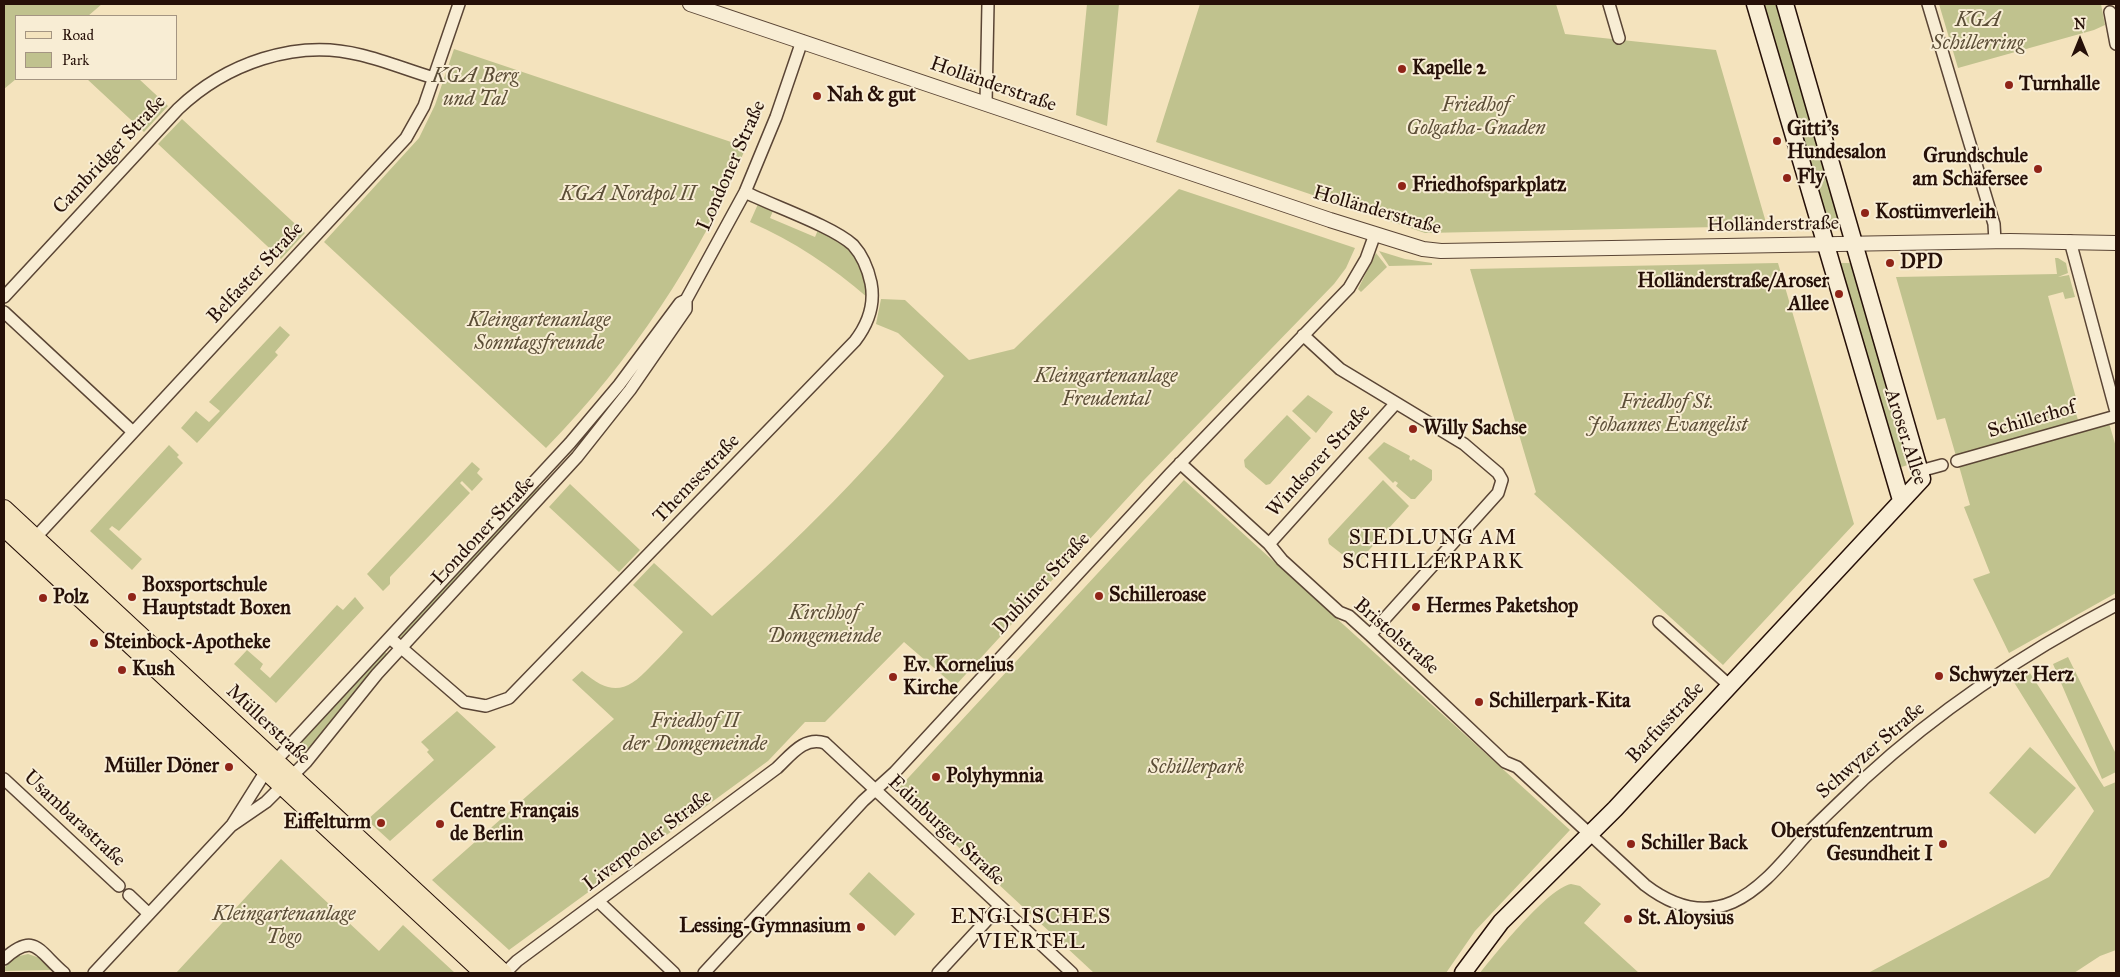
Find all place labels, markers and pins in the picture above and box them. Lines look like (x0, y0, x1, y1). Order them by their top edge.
place label: Kapelle 2 (1412, 57, 1486, 81)
marker: Kapelle 2 (1396, 63, 1408, 75)
place label: Turnhalle (2019, 73, 2100, 97)
marker: Turnhalle (2003, 79, 2015, 91)
place label: Nah & gut (827, 84, 916, 108)
marker: Nah & gut (811, 90, 823, 102)
place label: Gitti's Hundesalon (1787, 118, 1886, 165)
marker: Gitti's Hundesalon (1771, 135, 1783, 147)
place label: Grundschule am Schäfersee (1913, 145, 2028, 192)
marker: Grundschule am Schäfersee (2032, 163, 2044, 175)
place label: Fly (1797, 166, 1825, 190)
marker: Fly (1781, 172, 1793, 184)
place label: Friedhofsparkplatz (1412, 174, 1566, 198)
marker: Friedhofsparkplatz (1396, 180, 1408, 192)
place label: Kostümverleih (1875, 201, 1996, 225)
marker: Kostümverleih (1859, 207, 1871, 219)
place label: DPD (1900, 251, 1943, 275)
marker: DPD (1884, 257, 1896, 269)
place label: Holländerstraße/Aroser Allee (1637, 270, 1829, 317)
marker: Holländerstraße/Aroser Allee (1833, 288, 1845, 300)
place label: Willy Sachse (1423, 417, 1527, 441)
marker: Willy Sachse (1407, 423, 1419, 435)
place label: Boxsportschule Hauptstadt Boxen (142, 574, 291, 621)
place label: Schilleroase (1109, 584, 1206, 608)
place label: Polz (53, 586, 89, 610)
marker: Schilleroase (1093, 590, 1105, 602)
marker: Boxsportschule Hauptstadt Boxen (126, 591, 138, 603)
marker: Polz (37, 592, 49, 604)
place label: Hermes Paketshop (1426, 595, 1578, 619)
marker: Hermes Paketshop (1410, 601, 1422, 613)
place label: Steinbock-Apotheke (104, 631, 271, 655)
marker: Steinbock-Apotheke (88, 637, 100, 649)
place label: Ev. Kornelius Kirche (903, 654, 1014, 701)
place label: Kush (132, 658, 175, 682)
marker: Kush (116, 664, 128, 676)
place label: Schwyzer Herz (1949, 664, 2074, 688)
marker: Schwyzer Herz (1933, 670, 1945, 682)
marker: Ev. Kornelius Kirche (887, 671, 899, 683)
place label: Schillerpark-Kita (1489, 690, 1631, 714)
marker: Schillerpark-Kita (1473, 696, 1485, 708)
place label: Müller Döner (104, 755, 219, 779)
marker: Müller Döner (223, 761, 235, 773)
place label: Polyhymnia (946, 765, 1043, 789)
marker: Polyhymnia (930, 771, 942, 783)
place label: Centre Français de Berlin (450, 800, 579, 847)
place label: Eiffelturm (284, 811, 371, 835)
marker: Eiffelturm (375, 817, 387, 829)
marker: Centre Français de Berlin (434, 818, 446, 830)
place label: Oberstufenzentrum Gesundheit I (1771, 820, 1933, 867)
place label: Schiller Back (1641, 832, 1748, 856)
marker: Schiller Back (1625, 838, 1637, 850)
marker: Oberstufenzentrum Gesundheit I (1937, 838, 1949, 850)
place label: St. Aloysius (1638, 907, 1734, 931)
marker: St. Aloysius (1622, 913, 1634, 925)
place label: Lessing-Gymnasium (679, 915, 851, 939)
marker: Lessing-Gymnasium (855, 921, 867, 933)

